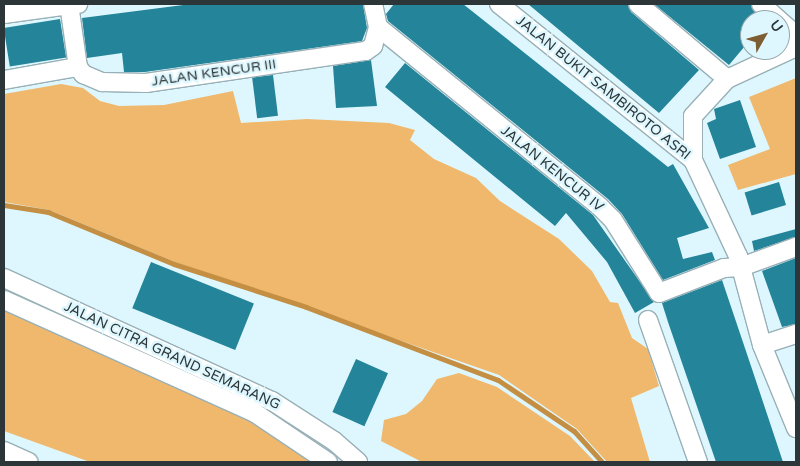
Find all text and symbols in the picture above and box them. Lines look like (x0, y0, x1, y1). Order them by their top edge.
north arrow (740, 10, 790, 60)
street label: JALAN BUKIT SAMBIROTO ASRI (512, 12, 694, 164)
text: U (766, 17, 786, 35)
street label: JALAN KENCUR III (151, 56, 277, 90)
street label: JALAN KENCUR IV (497, 122, 607, 216)
street label: JALAN CITRA GRAND SEMARANG (61, 298, 283, 414)

